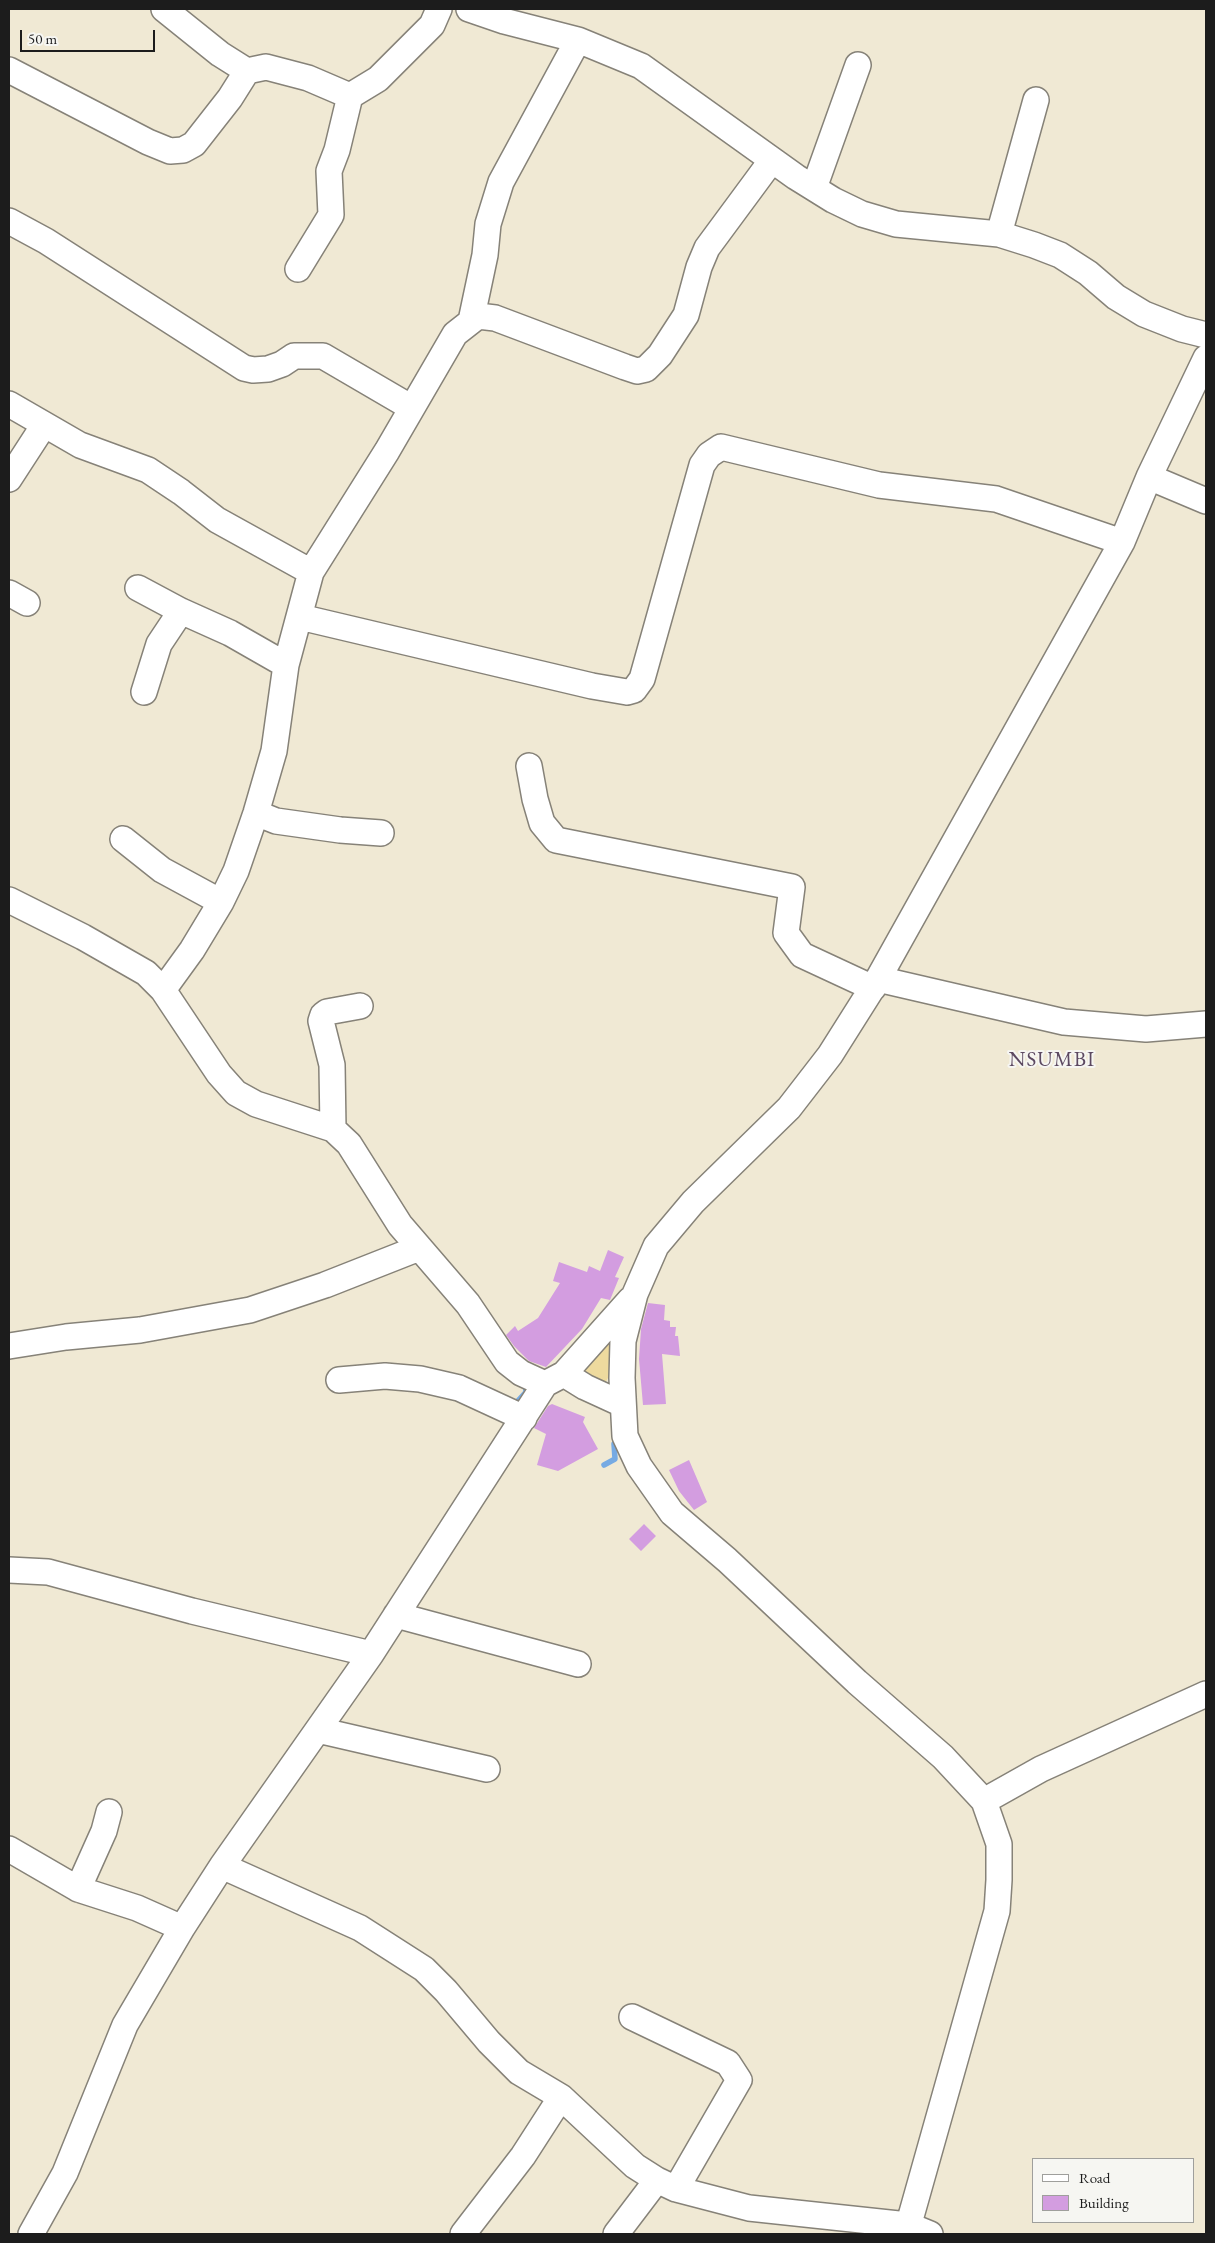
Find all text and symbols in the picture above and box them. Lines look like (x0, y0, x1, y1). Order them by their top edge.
scale bar (22, 20, 158, 52)
text: 50 m (28, 29, 57, 48)
district label: NSUMBI (1008, 1047, 1096, 1073)
legend (1032, 2158, 1195, 2223)
text: Road (1079, 2168, 1110, 2187)
text: Building (1079, 2193, 1129, 2212)

